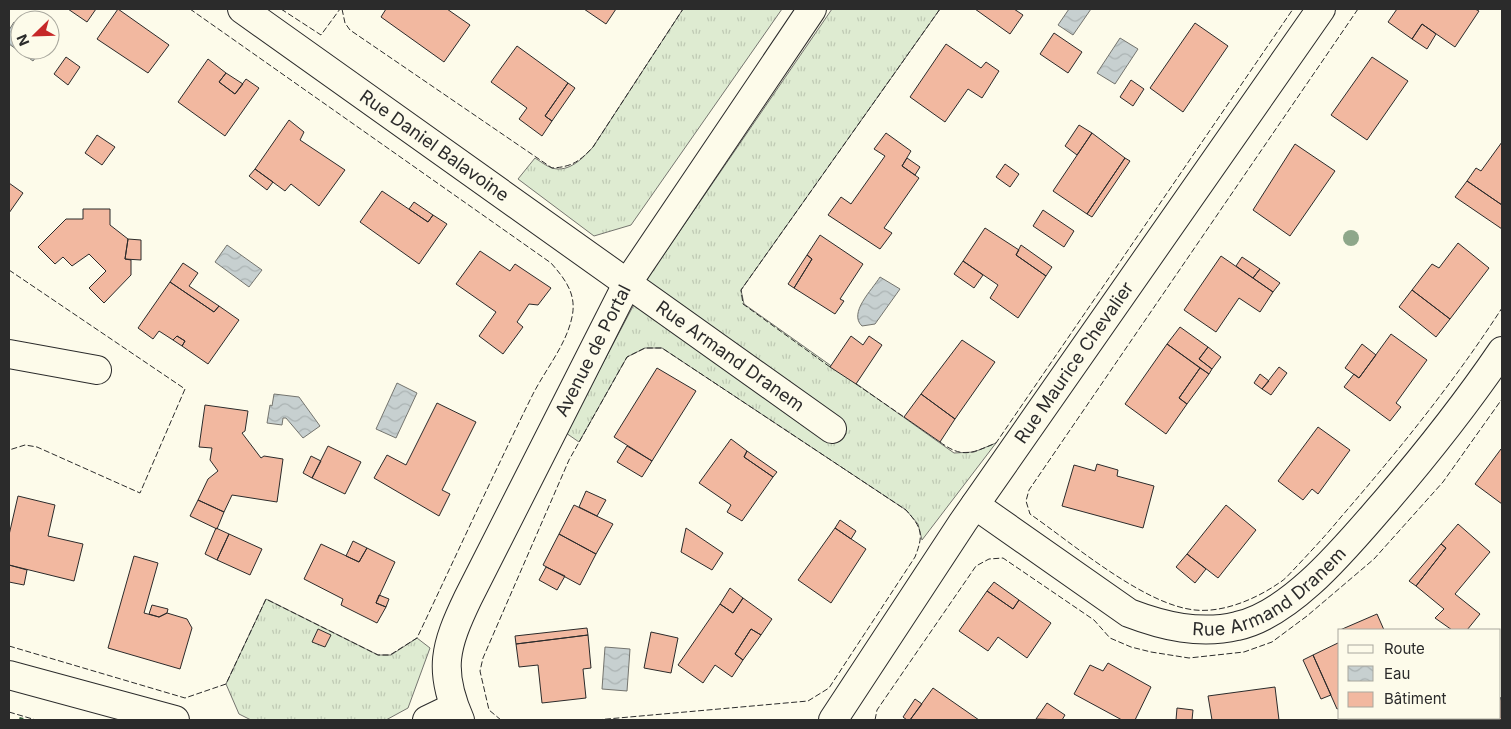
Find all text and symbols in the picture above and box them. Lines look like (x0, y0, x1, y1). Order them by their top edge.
north arrow (10, 10, 60, 60)
text: N (13, 32, 32, 49)
street label: Rue Daniel Balavoine (356, 85, 513, 206)
street label: Rue Maurice Chevalier (1010, 278, 1137, 447)
street label: Avenue de Portal (551, 281, 635, 420)
street label: Rue Armand Dranem (652, 296, 808, 416)
street label: Rue Armand Dranem (1192, 543, 1350, 640)
legend (1338, 629, 1501, 719)
text: Route (1384, 639, 1425, 658)
text: Eau (1384, 664, 1410, 683)
text: Bâtiment (1384, 689, 1447, 708)

